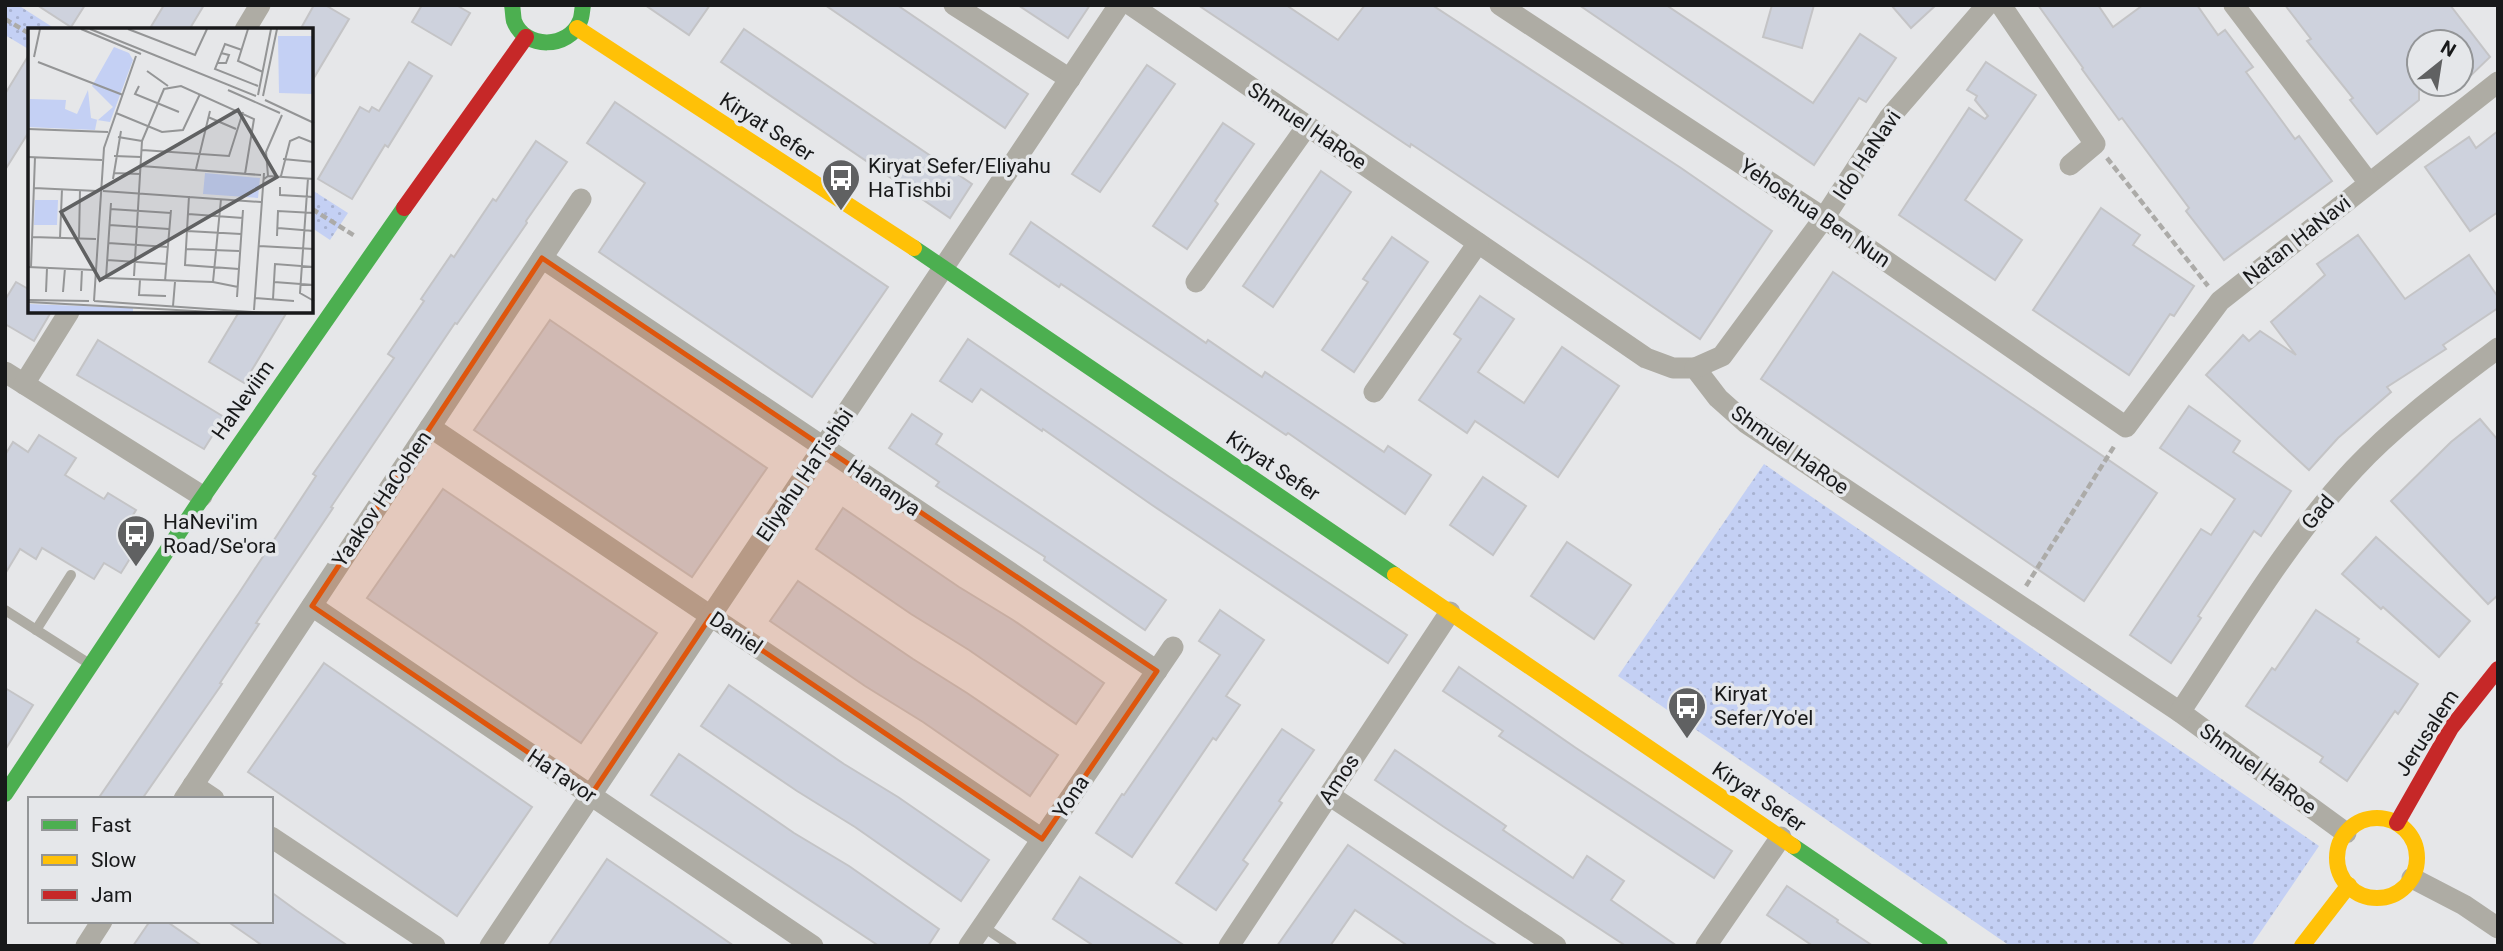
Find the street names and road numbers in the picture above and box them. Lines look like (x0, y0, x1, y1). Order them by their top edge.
street label: Shmuel HaRoe (1243, 77, 1371, 175)
street label: Kiryat Sefer (715, 88, 819, 166)
street label: Ido HaNavi (1828, 106, 1906, 204)
street label: Yehoshua Ben Nun (1735, 154, 1895, 272)
street label: Natan HaNavi (2239, 191, 2355, 289)
street label: HaNeviim (207, 356, 279, 444)
street label: Shmuel HaRoe (1727, 401, 1853, 499)
street label: Eliyahu HaTishbi (752, 404, 858, 546)
street label: Yaakov HaCohen (328, 426, 436, 572)
street label: Kiryat Sefer (1222, 426, 1324, 506)
street label: Hananya (843, 455, 925, 521)
street label: Gad (2297, 490, 2339, 534)
street label: Daniel (705, 607, 767, 659)
street label: Jerusalem (2390, 685, 2464, 781)
street label: Shmuel HaRoe (2195, 719, 2321, 819)
street label: HaTavor (523, 744, 601, 808)
street label: Amos (1314, 750, 1364, 808)
street label: Kiryat Sefer (1708, 757, 1810, 837)
street label: Yona (1048, 771, 1094, 823)

